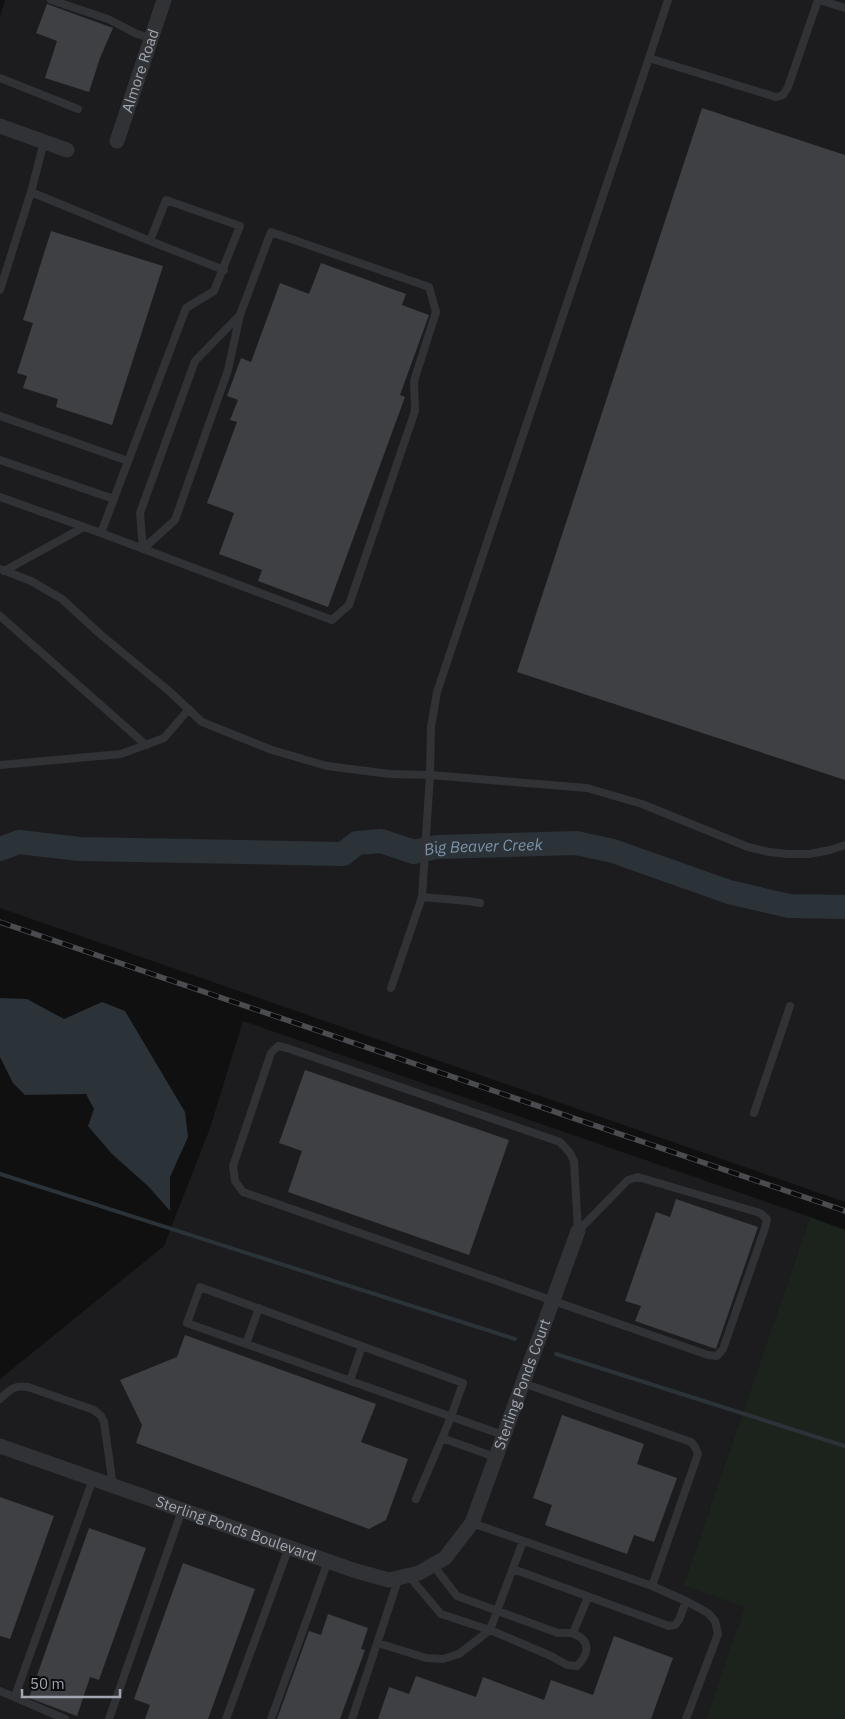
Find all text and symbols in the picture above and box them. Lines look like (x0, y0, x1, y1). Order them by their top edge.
street label: Almore Road (117, 26, 163, 115)
water label: Big Beaver Creek (422, 834, 544, 860)
street label: Sterling Ponds Court (489, 1316, 554, 1452)
street label: Sterling Ponds Boulevard (153, 1491, 319, 1565)
scale bar (22, 1666, 120, 1698)
text: 50 m (30, 1674, 65, 1693)

